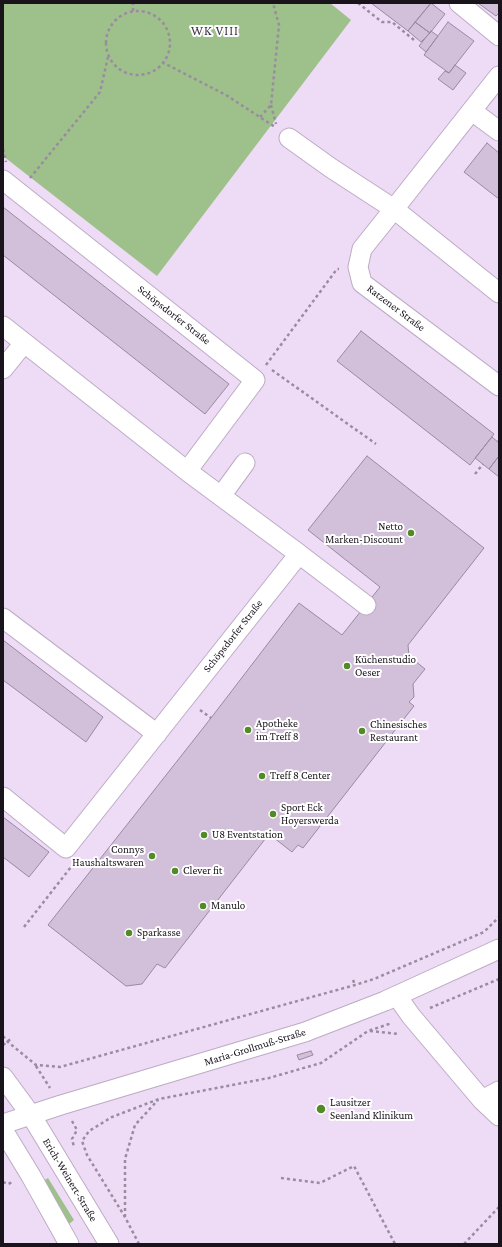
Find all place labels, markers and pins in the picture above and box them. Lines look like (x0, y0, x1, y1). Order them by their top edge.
place label: Netto Marken-Discount (325, 520, 403, 546)
marker: Netto Marken-Discount (406, 528, 416, 538)
place label: Küchenstudio Oeser (355, 653, 416, 679)
marker: Küchenstudio Oeser (342, 661, 352, 671)
place label: Apotheke im Treff 8 (256, 717, 299, 743)
place label: Chinesisches Restaurant (370, 718, 427, 744)
marker: Apotheke im Treff 8 (243, 725, 253, 735)
marker: Chinesisches Restaurant (357, 726, 367, 736)
place label: Treff 8 Center (270, 769, 331, 783)
marker: Treff 8 Center (257, 771, 267, 781)
place label: Sport Eck Hoyerswerda (281, 801, 339, 827)
marker: Sport Eck Hoyerswerda (268, 809, 278, 819)
place label: U8 Eventstation (212, 828, 283, 842)
marker: U8 Eventstation (199, 830, 209, 840)
place label: Connys Haushaltswaren (72, 843, 144, 869)
marker: Connys Haushaltswaren (147, 851, 157, 861)
place label: Clever fit (183, 864, 222, 878)
marker: Clever fit (170, 866, 180, 876)
place label: Manulo (211, 899, 245, 913)
marker: Manulo (198, 901, 208, 911)
place label: Sparkasse (137, 926, 181, 940)
marker: Sparkasse (124, 928, 134, 938)
place label: Lausitzer Seenland Klinikum (330, 1096, 413, 1122)
marker: Lausitzer Seenland Klinikum (315, 1103, 327, 1115)

